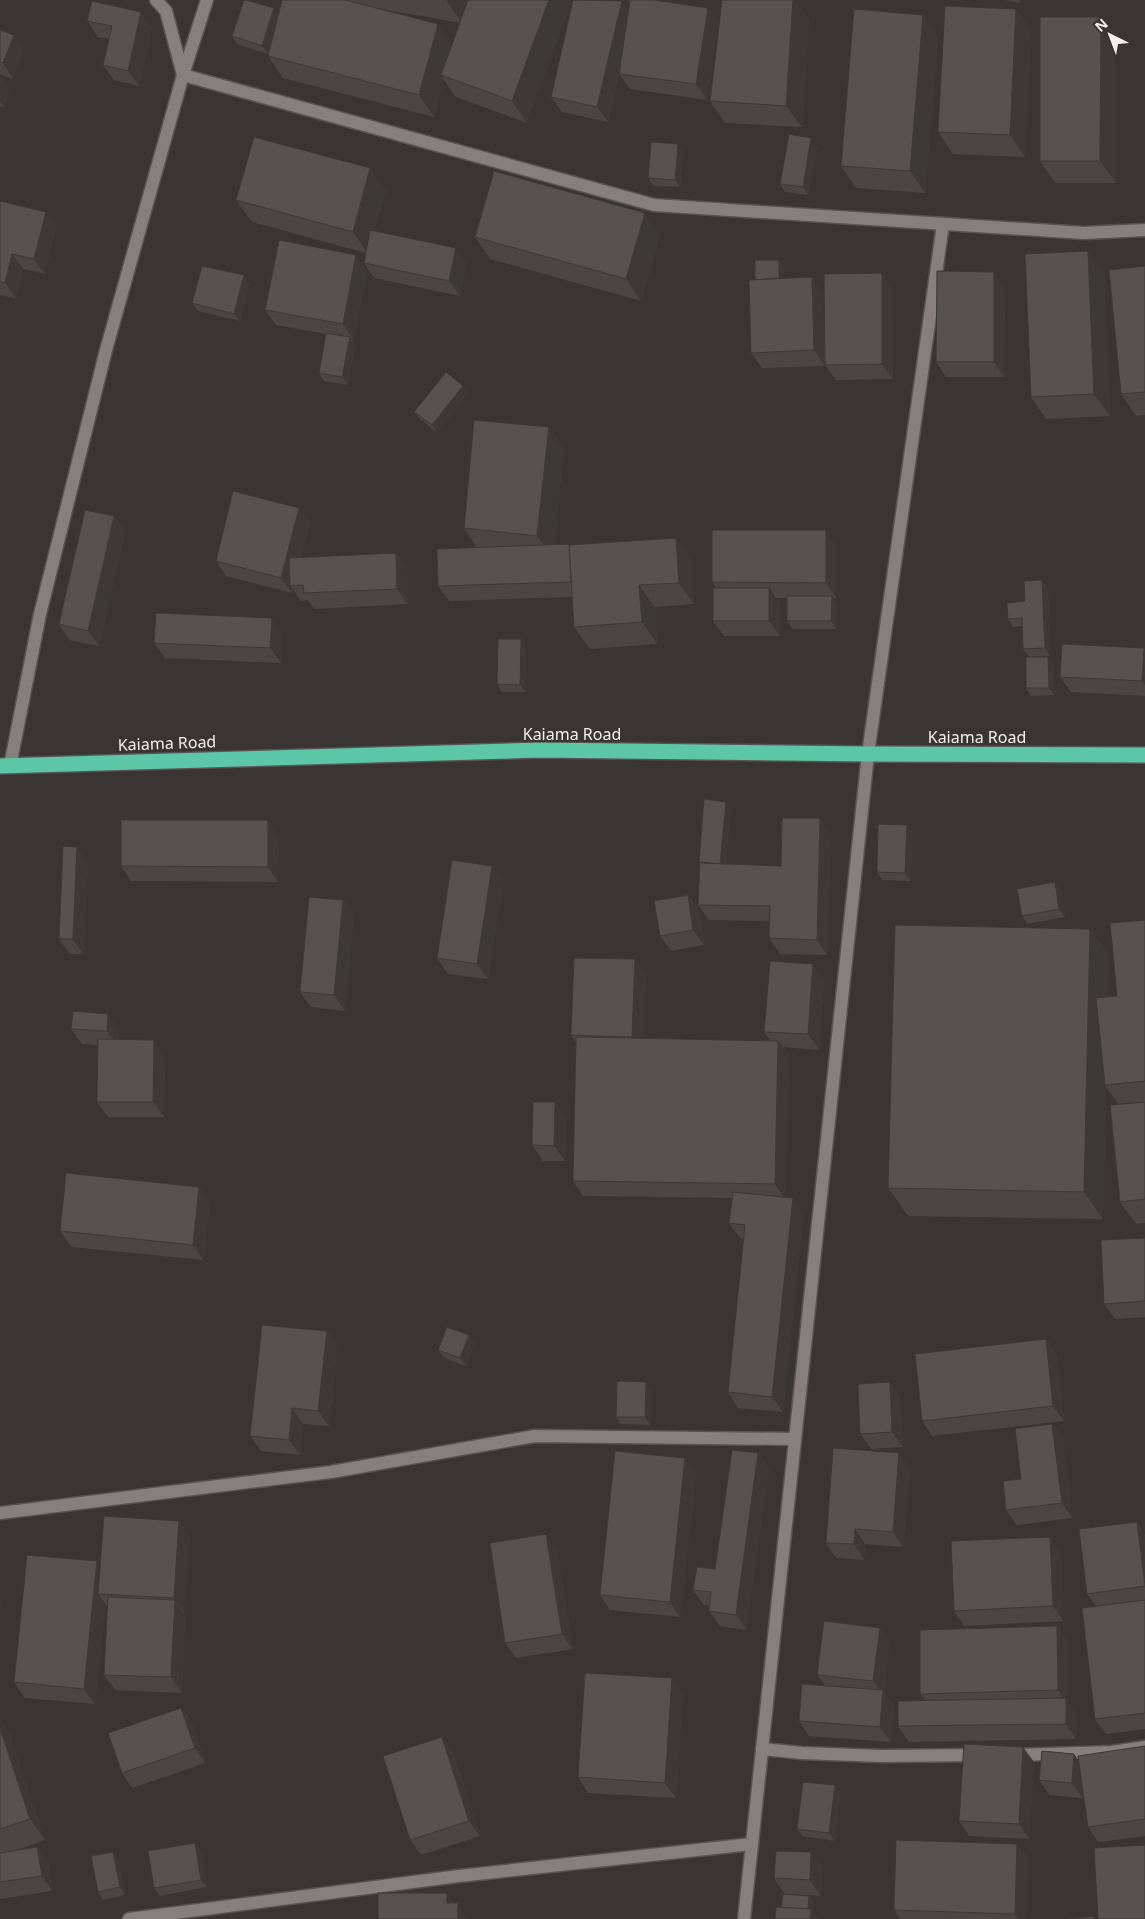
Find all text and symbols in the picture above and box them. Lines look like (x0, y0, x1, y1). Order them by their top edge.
north arrow (1085, 10, 1135, 60)
text: N (1090, 14, 1112, 36)
street label: Kaiama Road (523, 723, 621, 745)
street label: Kaiama Road (928, 726, 1026, 748)
street label: Kaiama Road (117, 730, 217, 756)

